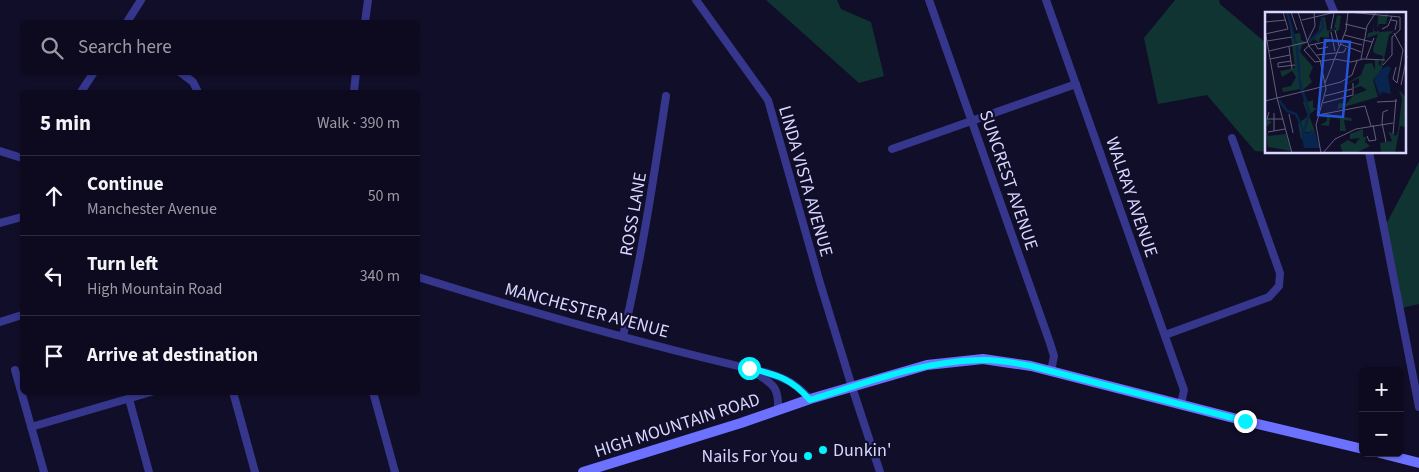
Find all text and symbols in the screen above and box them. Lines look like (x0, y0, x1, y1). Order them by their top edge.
inset map (1265, 12, 1406, 154)
search box (20, 20, 420, 75)
icon: search (38, 34, 66, 62)
text: Search here (78, 34, 172, 61)
street label: LINDA VISTA AVENUE (772, 103, 839, 260)
street label: SUNCREST AVENUE (973, 107, 1044, 253)
text: 5 min (40, 108, 91, 138)
text: Walk · 390 m (317, 112, 400, 134)
street label: WALRAY AVENUE (1099, 134, 1164, 261)
street label: ROSS LANE (614, 170, 653, 258)
text: Continue (87, 171, 164, 198)
icon: ahead (40, 182, 68, 210)
text: 50 m (368, 185, 400, 207)
text: Manchester Avenue (87, 198, 217, 220)
text: Turn left (87, 251, 158, 278)
icon: left (40, 262, 68, 290)
text: 340 m (360, 265, 400, 287)
street label: MANCHESTER AVENUE (502, 277, 672, 344)
text: High Mountain Road (87, 278, 222, 300)
icon: arrive (40, 342, 68, 370)
text: Arrive at destination (87, 342, 258, 369)
route start (738, 357, 761, 380)
map controls (1359, 367, 1404, 457)
button: + (1359, 367, 1404, 412)
street label: HIGH MOUNTAIN ROAD (591, 387, 763, 464)
route end (1234, 410, 1257, 433)
button: − (1359, 412, 1404, 457)
place label: Dunkin' (833, 438, 891, 463)
place label: Nails For You (701, 444, 798, 469)
marker: Dunkin' (817, 444, 829, 456)
marker: Nails For You (802, 450, 814, 462)

